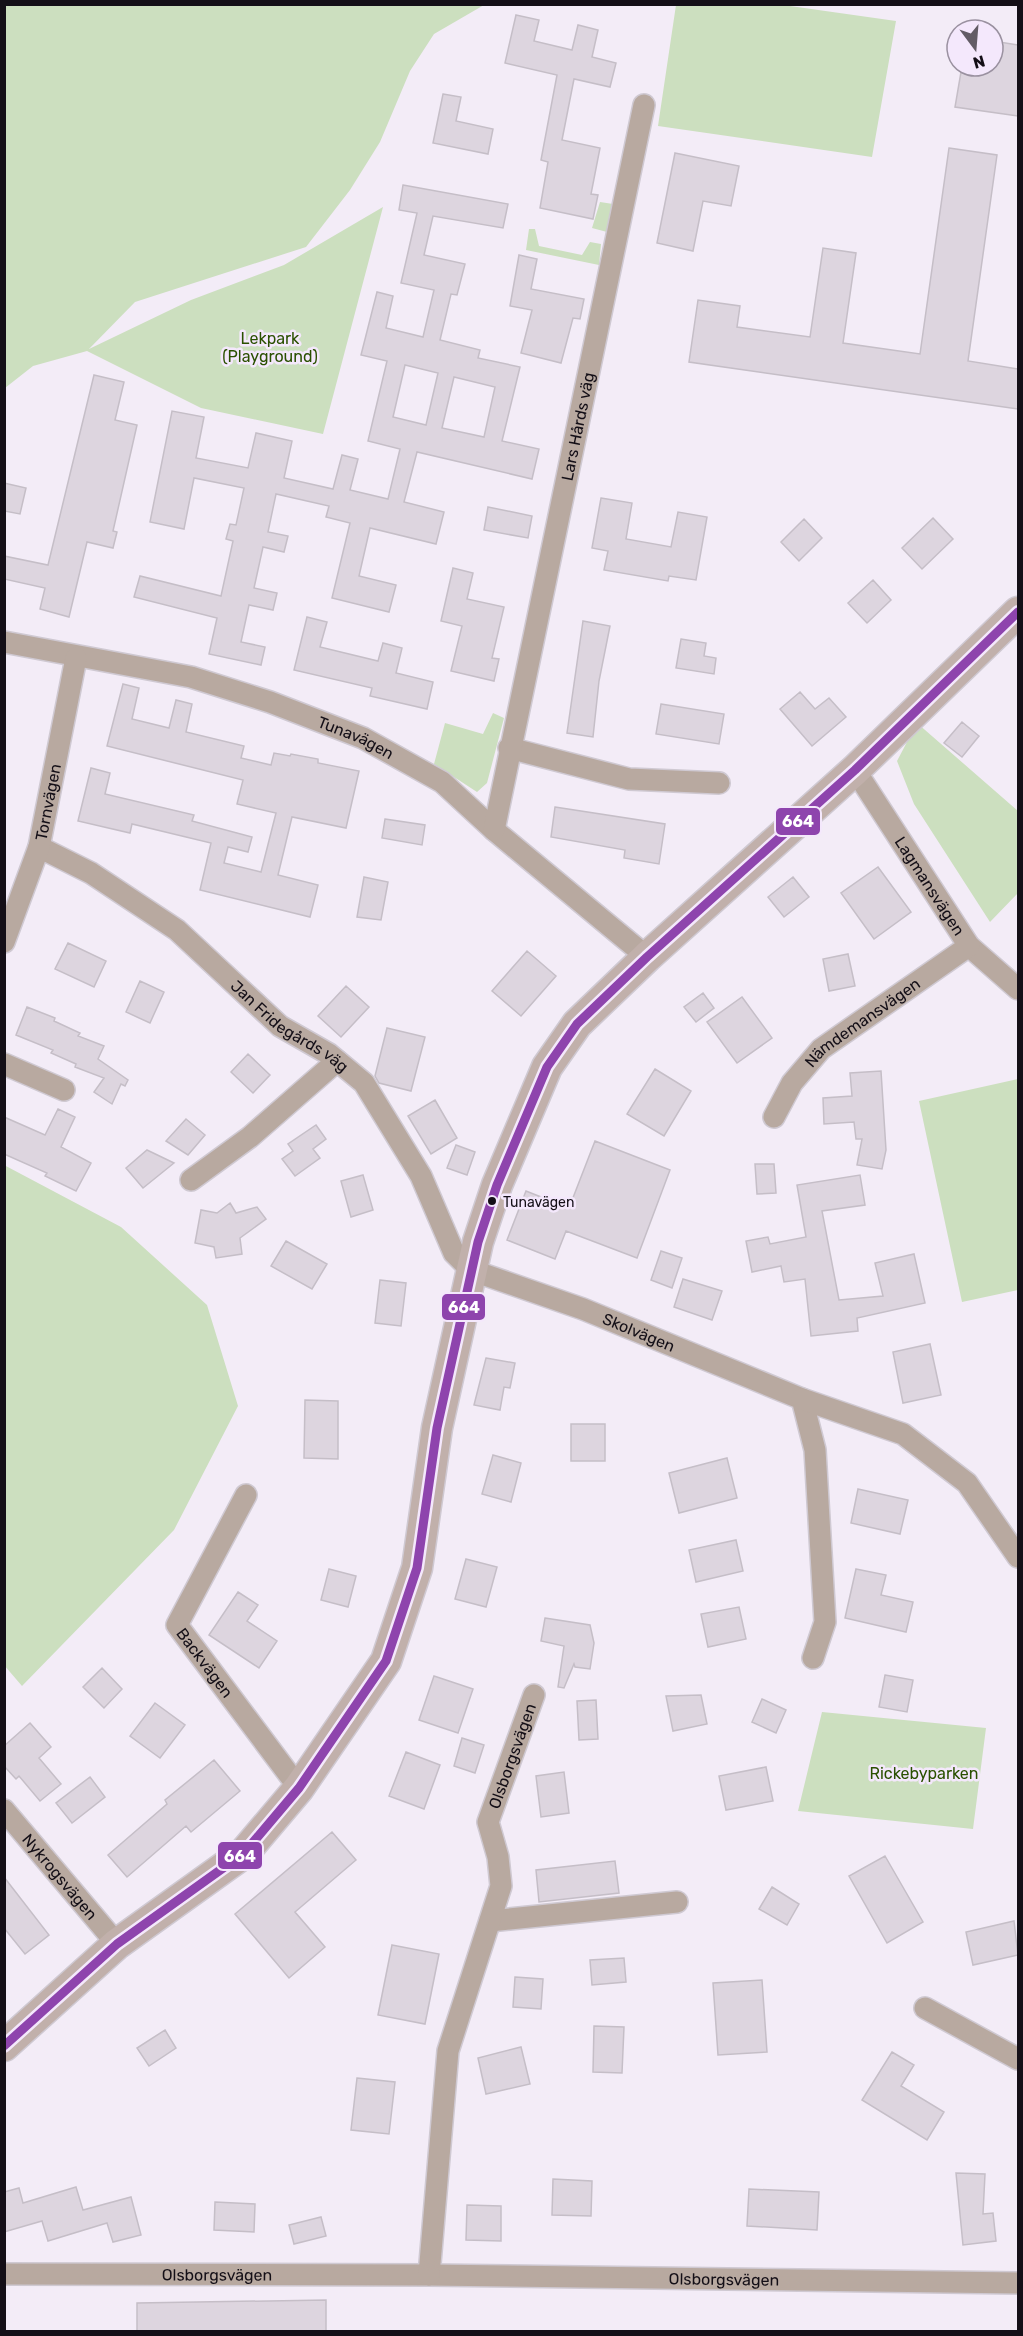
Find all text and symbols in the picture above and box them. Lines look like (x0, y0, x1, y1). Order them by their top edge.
north arrow (945, 18, 1005, 78)
text: N (971, 51, 987, 73)
park label: Lekpark (Playground) (222, 329, 318, 366)
street label: Lars Hårds väg (557, 371, 598, 483)
street label: Tunavägen (315, 712, 397, 763)
street label: Tornvägen (31, 762, 65, 842)
line badge: 664 (775, 807, 821, 836)
text: 664 (782, 812, 814, 831)
street label: Lagmansvägen (891, 833, 968, 939)
street label: Nämdemansvägen (801, 974, 924, 1071)
street label: Jan Fridegårds väg (227, 976, 352, 1076)
place label: Tunavägen (503, 1194, 574, 1211)
marker: Tunavägen (486, 1195, 498, 1207)
line badge: 664 (441, 1293, 486, 1321)
text: 664 (448, 1298, 480, 1317)
street label: Skolvägen (600, 1309, 678, 1356)
street label: Backvägen (172, 1624, 237, 1701)
street label: Olsborgsvägen (485, 1701, 540, 1811)
park label: Rickebyparken (869, 1764, 979, 1783)
street label: Nykrogsvägen (18, 1830, 101, 1924)
line badge: 664 (217, 1841, 263, 1870)
text: 664 (224, 1847, 256, 1866)
street label: Olsborgsvägen (162, 2265, 272, 2285)
street label: Olsborgsvägen (669, 2269, 779, 2290)

